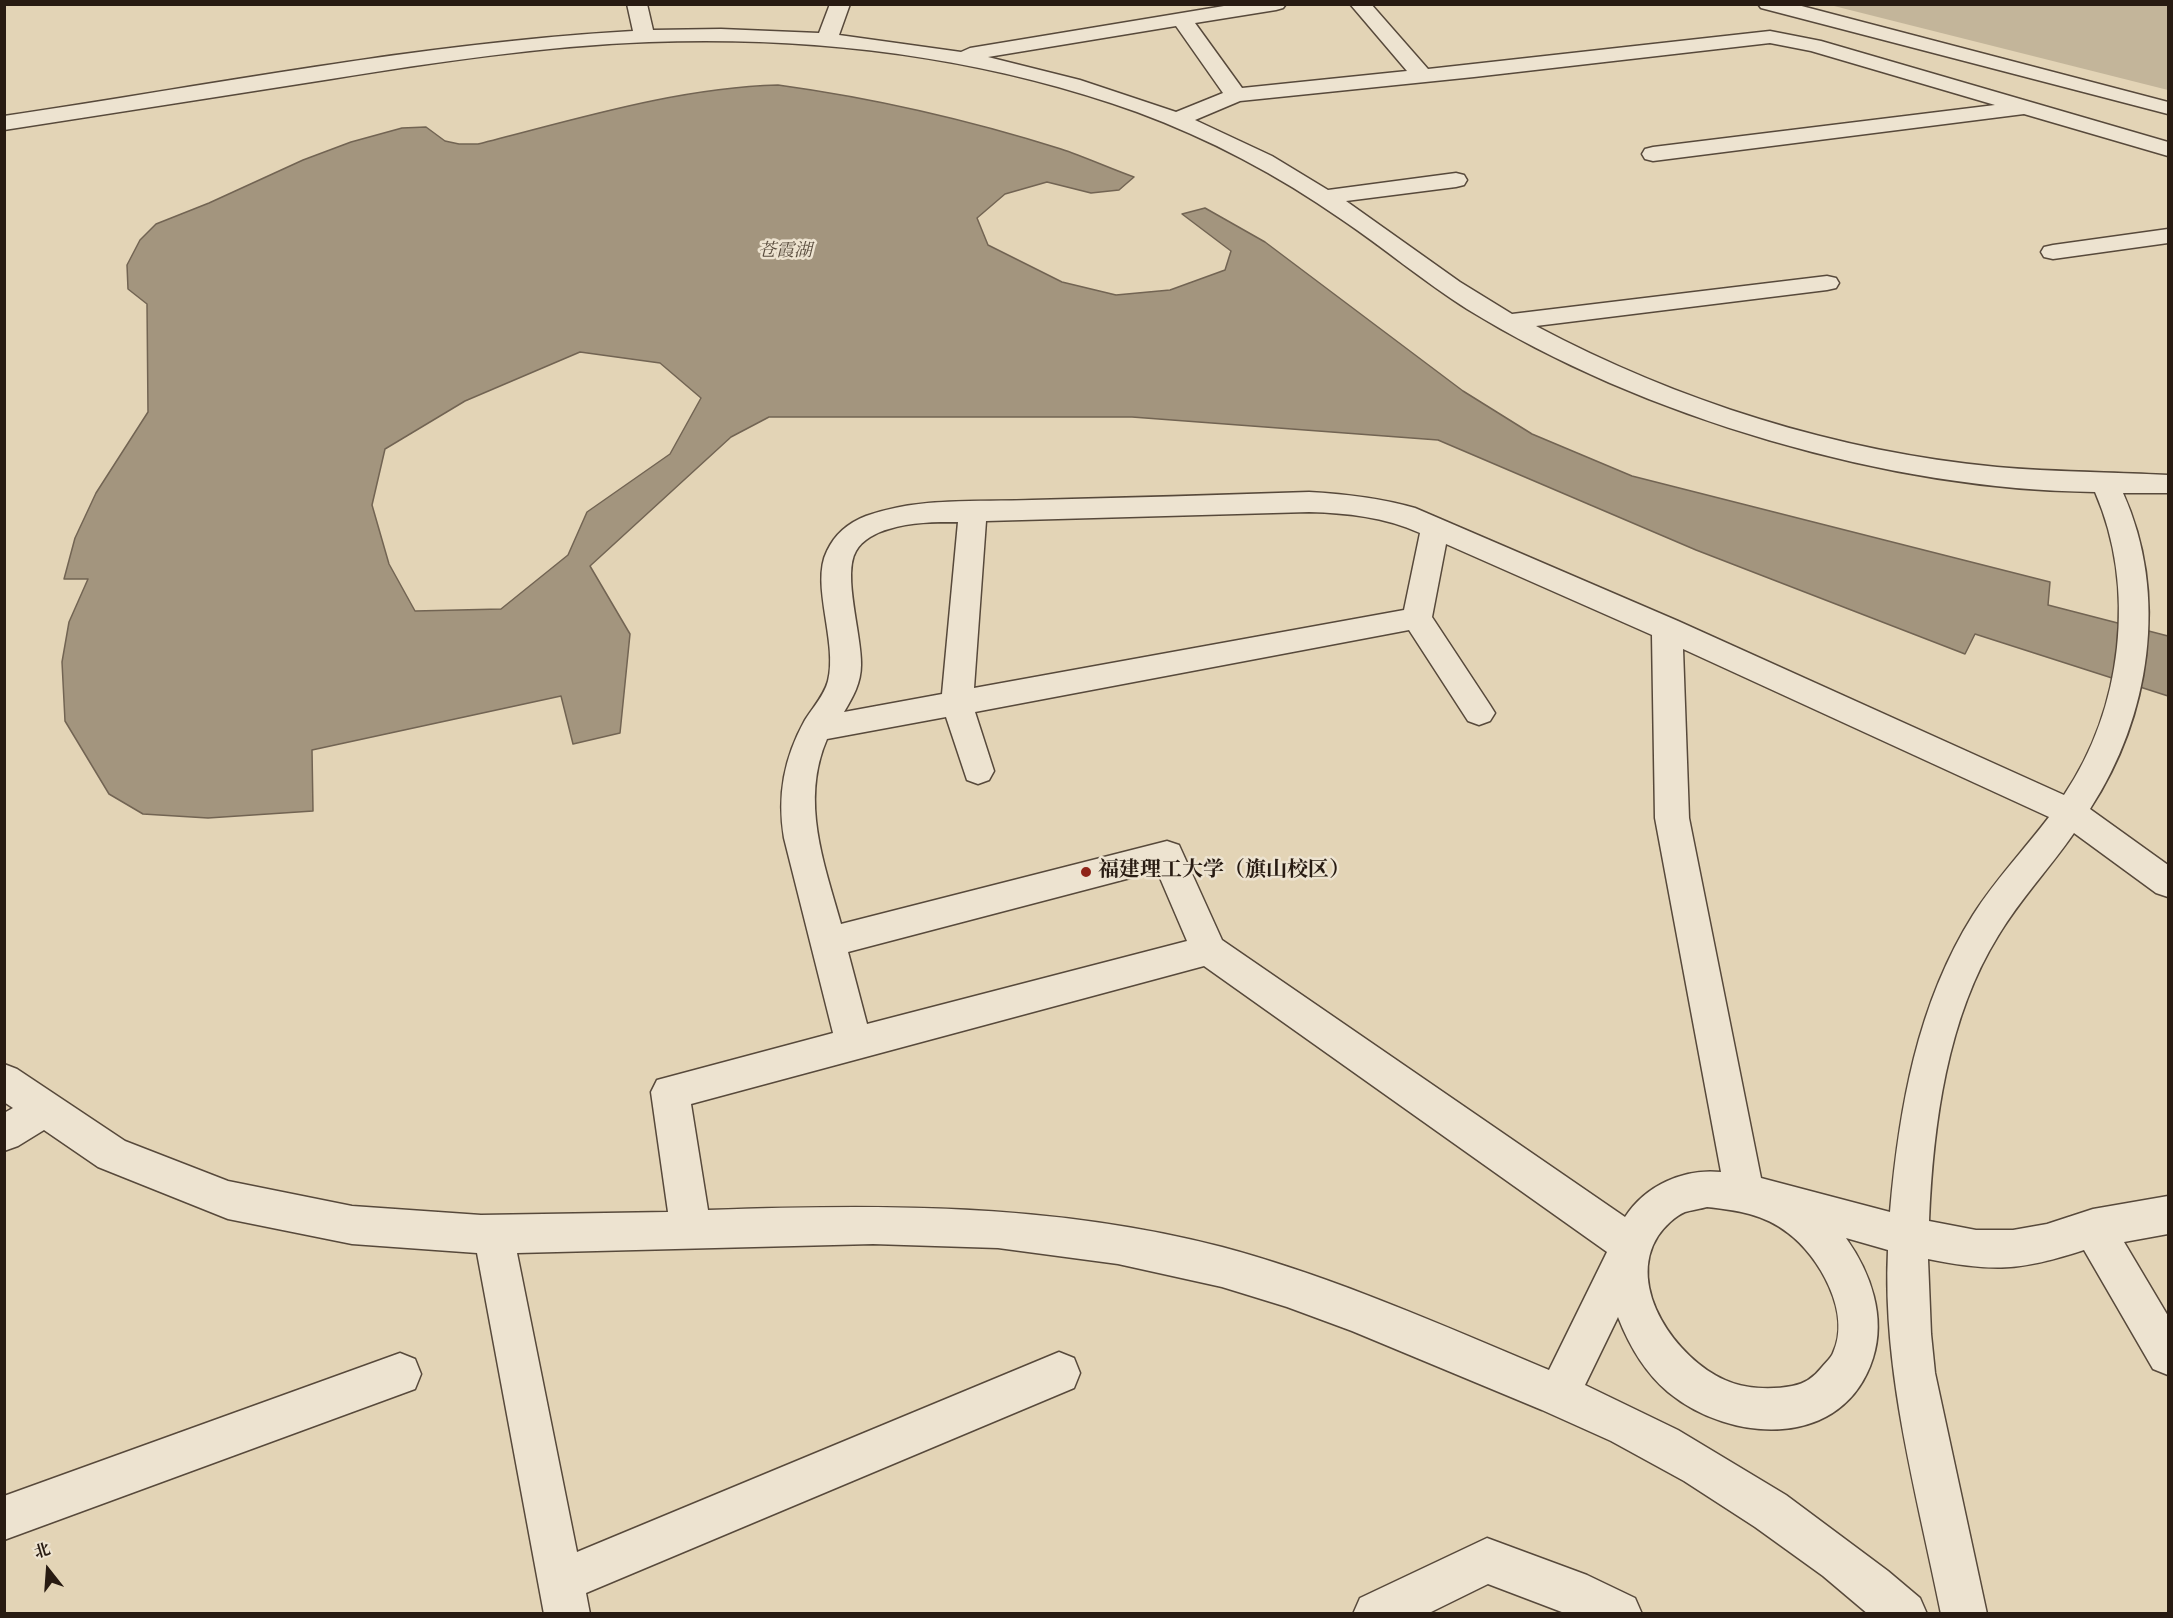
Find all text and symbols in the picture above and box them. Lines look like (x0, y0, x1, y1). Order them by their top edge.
water label: 苍霞湖 (758, 242, 812, 264)
place label: 福建理工大学（旗山校区） (1098, 859, 1350, 885)
marker: 福建理工大学（旗山校区） (1079, 865, 1093, 879)
text: 北 (32, 1539, 54, 1566)
north arrow (18, 1540, 78, 1600)

